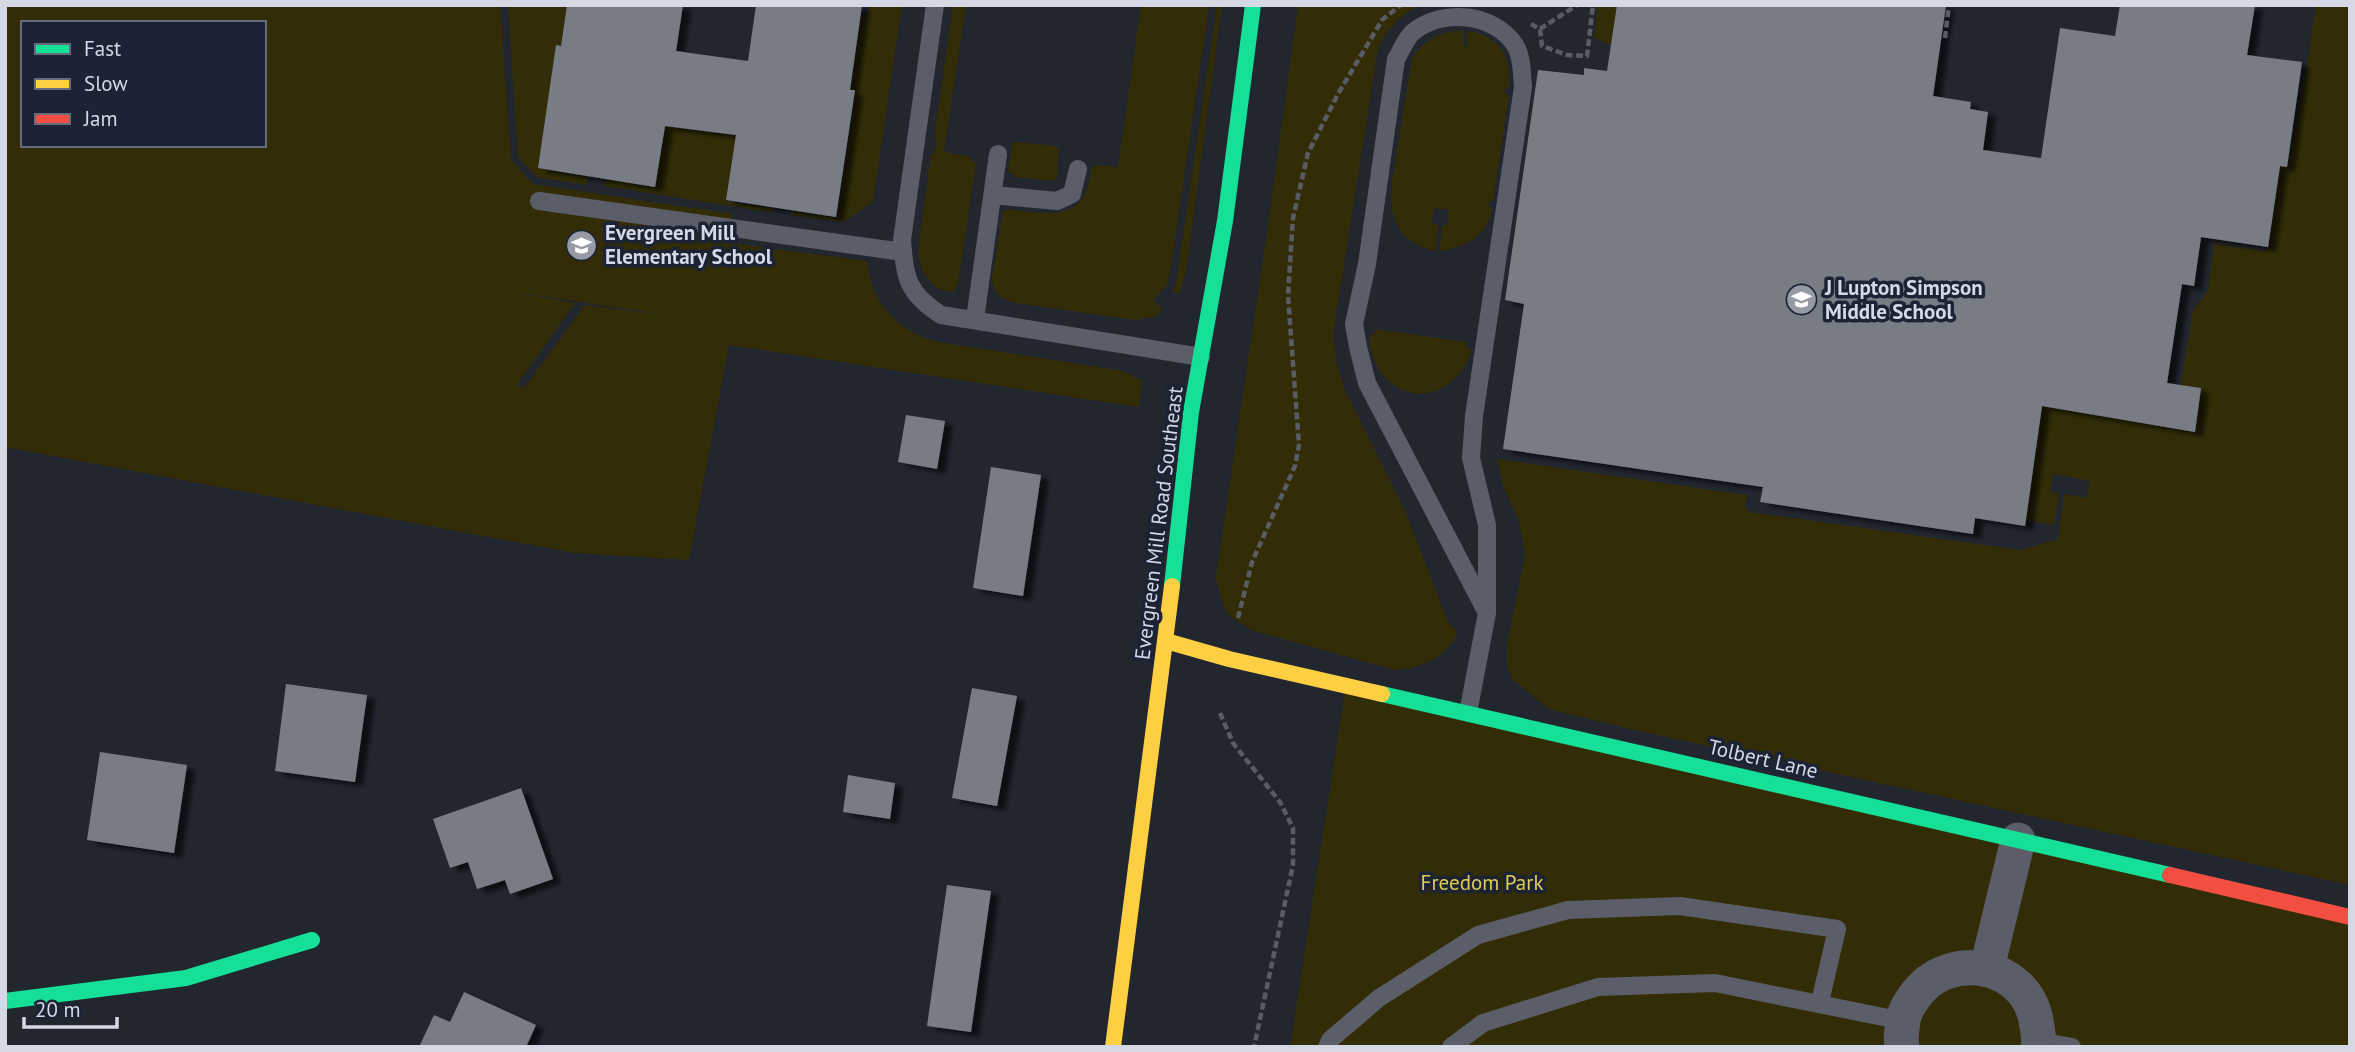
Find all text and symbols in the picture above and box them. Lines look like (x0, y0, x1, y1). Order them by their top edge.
legend (21, 21, 266, 147)
text: Fast (84, 35, 121, 62)
text: Slow (84, 70, 128, 97)
text: Jam (83, 105, 118, 132)
place label: Evergreen Mill Elementary School (605, 219, 773, 270)
school or university icon: Evergreen Mill Elementary School (565, 228, 599, 262)
place label: J Lupton Simpson Middle School (1824, 274, 1983, 325)
school or university icon: J Lupton Simpson Middle School (1785, 283, 1819, 317)
street label: Evergreen Mill Road Southeast (1128, 385, 1189, 661)
street label: Tolbert Lane (1706, 733, 1821, 784)
park label: Freedom Park (1421, 869, 1543, 896)
scale bar (24, 986, 117, 1030)
text: 20 m (35, 996, 81, 1023)

